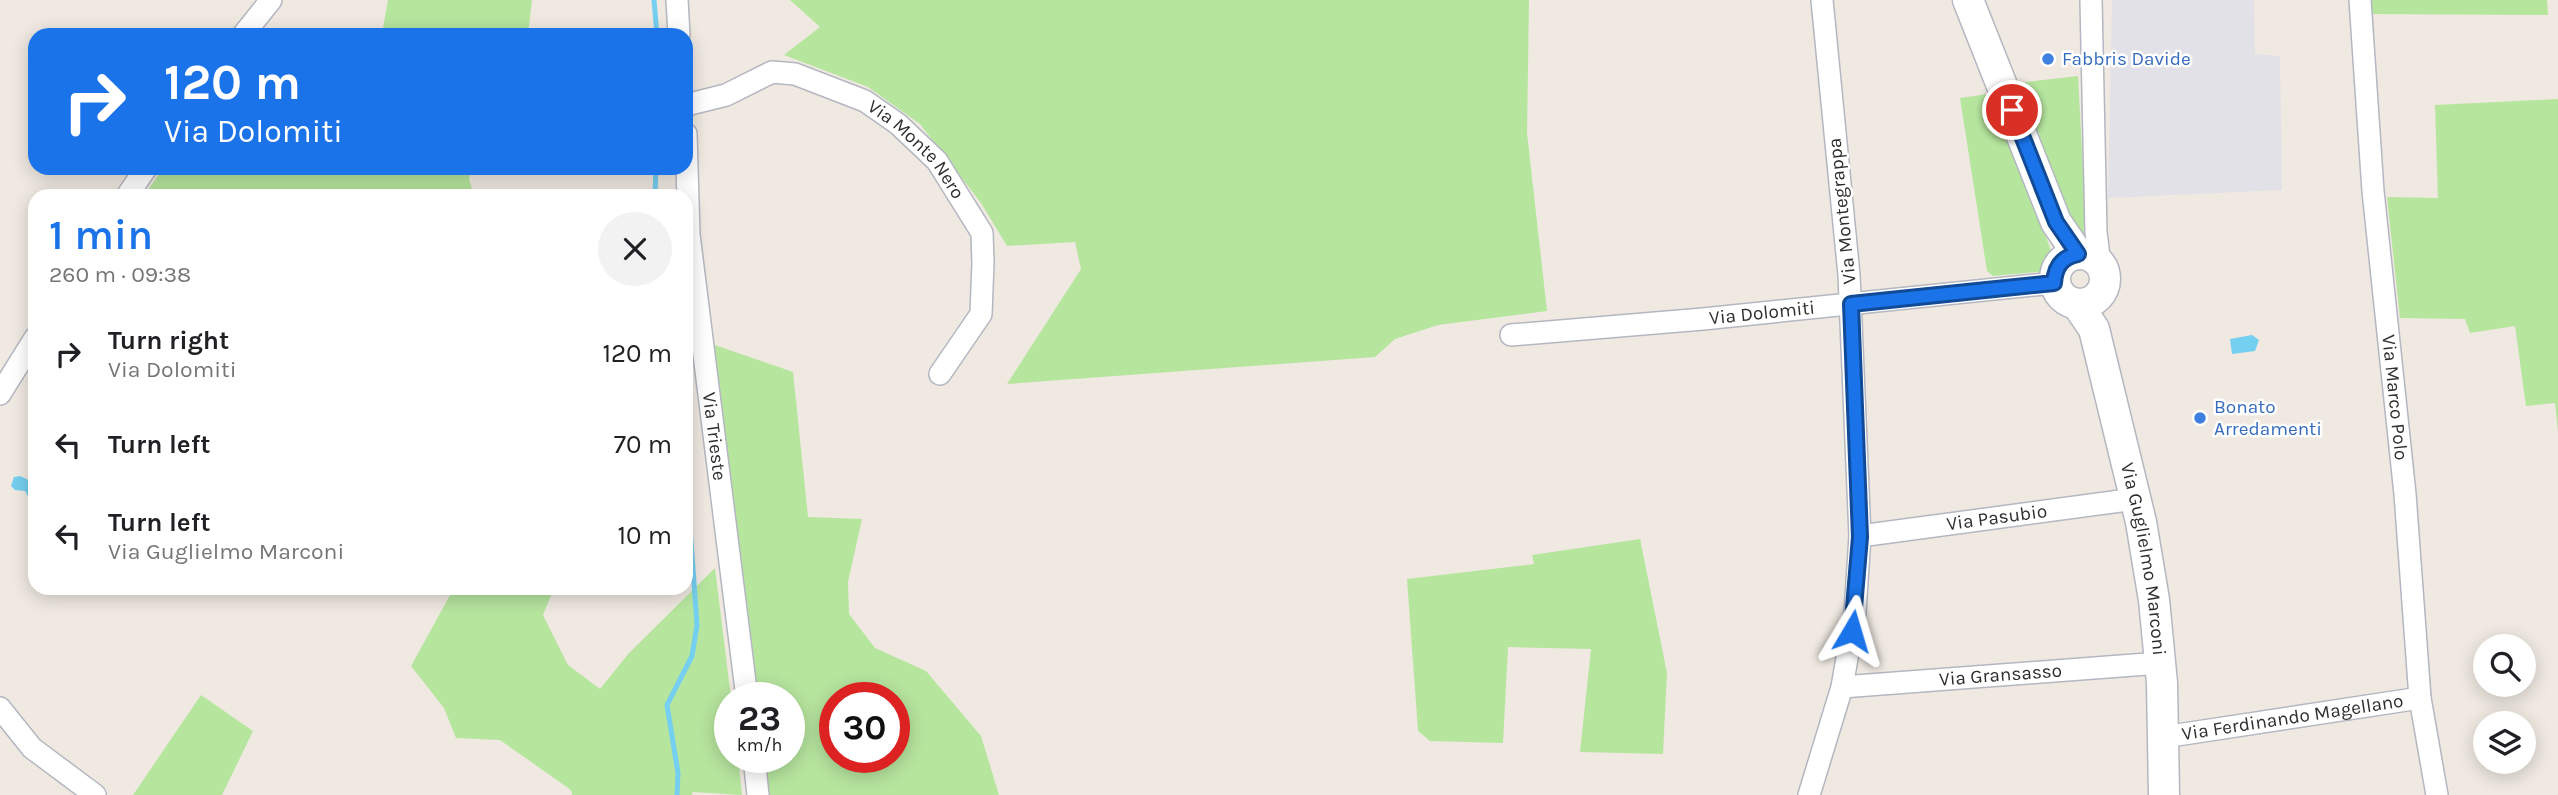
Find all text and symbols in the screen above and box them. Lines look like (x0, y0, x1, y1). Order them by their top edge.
place label: Fabbris Davide (2062, 48, 2191, 70)
marker: Fabbris Davide (2040, 51, 2056, 67)
text: 120 m (164, 54, 301, 111)
icon: right (49, 56, 140, 147)
pin (1982, 80, 2042, 140)
icon: arrive (1993, 91, 2031, 129)
street label: Via Monte Nero (863, 95, 969, 203)
text: Via Dolomiti (164, 113, 343, 150)
street label: Via Montegrappa (1823, 137, 1861, 285)
text: 1 min (49, 210, 153, 260)
button: close (598, 212, 672, 286)
text: 260 m · 09:38 (49, 261, 191, 288)
street label: Via Dolomiti (1708, 297, 1816, 329)
text: Turn right (108, 325, 229, 356)
street label: Via Marco Polo (2377, 334, 2412, 461)
icon: right (49, 335, 87, 373)
text: 120 m (602, 338, 672, 369)
text: Via Dolomiti (108, 356, 237, 383)
street label: Via Trieste (698, 391, 731, 482)
place label: Bonato Arredamenti (2214, 396, 2322, 440)
marker: Bonato Arredamenti (2192, 410, 2208, 426)
icon: left (49, 426, 87, 464)
text: Turn left (108, 429, 210, 460)
text: 70 m (614, 429, 672, 460)
street label: Via Guglielmo Marconi (2116, 461, 2170, 657)
street label: Via Pasubio (1945, 500, 2048, 535)
text: Turn left (108, 507, 210, 538)
icon: left (49, 517, 87, 555)
text: 10 m (617, 520, 672, 551)
text: Via Guglielmo Marconi (108, 538, 344, 565)
position arrow (1815, 594, 1889, 668)
map controls (2473, 634, 2536, 774)
button: search (2473, 634, 2536, 697)
street label: Via Gransasso (1938, 659, 2063, 691)
speed limit sign: 30 (819, 682, 910, 773)
street label: Via Ferdinando Magellano (2180, 690, 2405, 745)
text: 23 (738, 698, 781, 739)
button: layers (2473, 711, 2536, 774)
text: km/h (737, 734, 782, 756)

